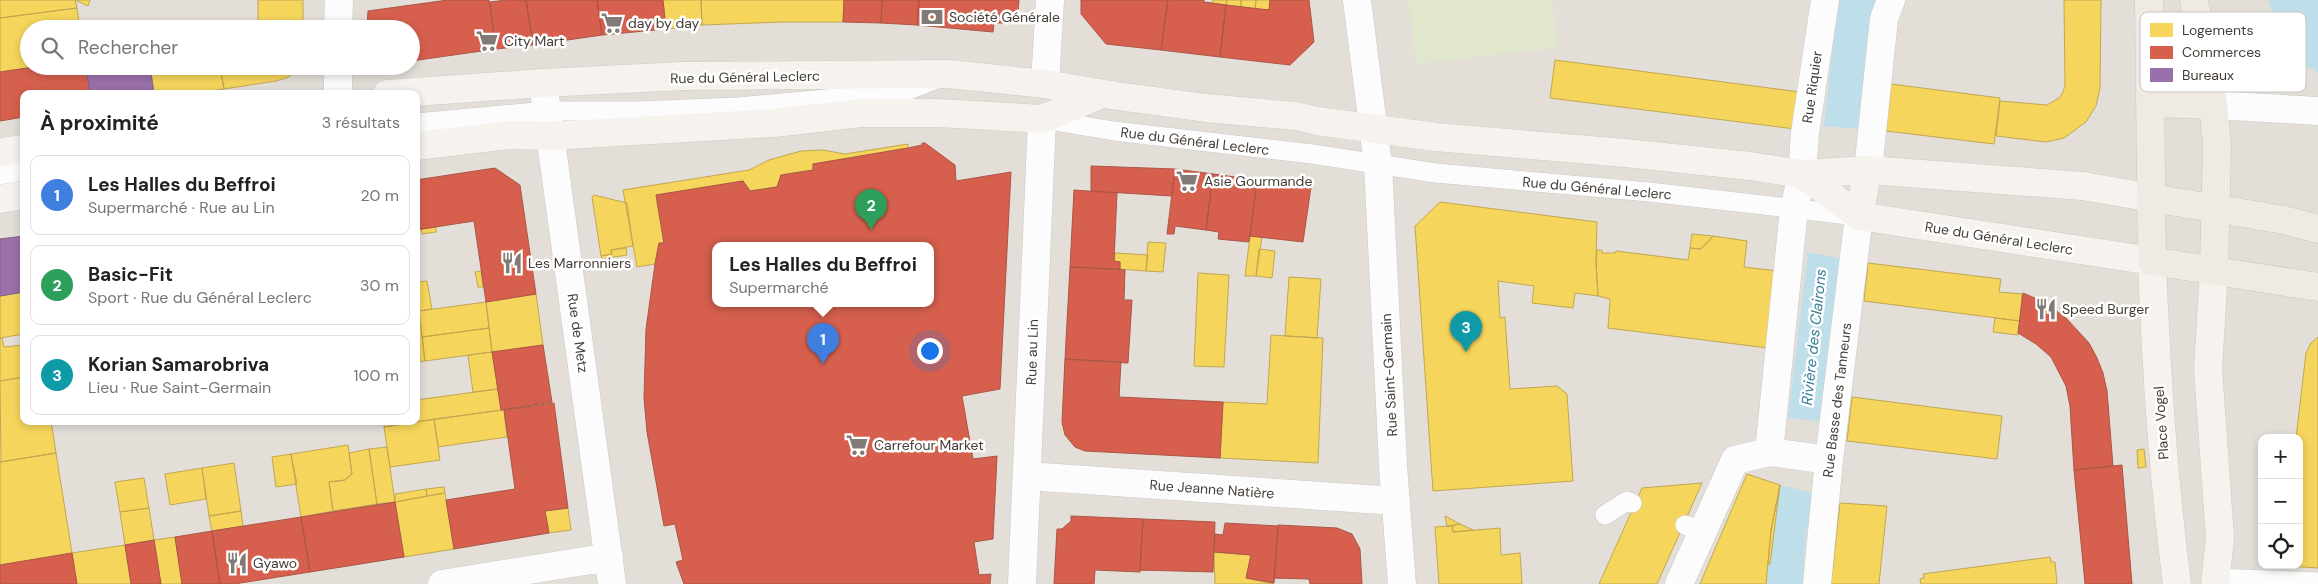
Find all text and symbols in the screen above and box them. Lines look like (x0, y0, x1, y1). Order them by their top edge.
bank icon: Société Générale (919, 4, 945, 30)
place label: Société Générale (949, 8, 1060, 26)
supermarket icon: day by day (599, 10, 625, 36)
legend (2140, 12, 2306, 92)
place label: day by day (628, 14, 700, 32)
search box (20, 20, 420, 75)
text: Logements (2182, 21, 2254, 39)
supermarket icon: City Mart (474, 28, 500, 54)
place label: City Mart (504, 32, 564, 50)
icon: search (38, 34, 66, 62)
text: Rechercher (78, 35, 178, 60)
text: Commerces (2182, 43, 2261, 61)
street label: Rue Riquier (1798, 50, 1826, 124)
text: Bureaux (2182, 66, 2234, 84)
street label: Rue du Général Leclerc (670, 67, 820, 87)
text: À proximité (40, 109, 159, 137)
text: 3 résultats (322, 112, 400, 133)
street label: Rue du Général Leclerc (1120, 123, 1270, 159)
supermarket icon: Asie Gourmande (1174, 168, 1200, 194)
text: Les Halles du Beffroi (88, 172, 276, 197)
place label: Asie Gourmande (1204, 172, 1312, 190)
street label: Rue du Général Leclerc (1522, 173, 1672, 203)
text: 1 (54, 185, 60, 206)
text: 20 m (360, 185, 399, 206)
pin: 2 (855, 189, 887, 230)
text: Supermarché · Rue au Lin (88, 197, 275, 218)
street label: Rue du Général Leclerc (1924, 217, 2074, 259)
popup (712, 242, 934, 307)
restaurant icon: Les Marronniers (499, 250, 525, 276)
text: Les Halles du Beffroi (729, 252, 917, 277)
place label: Les Marronniers (528, 254, 631, 272)
text: Basic-Fit (88, 262, 173, 287)
water label: Rivière des Clairons (1797, 268, 1831, 406)
text: 2 (52, 275, 62, 296)
text: 30 m (360, 275, 399, 296)
text: Supermarché (729, 277, 829, 298)
text: Sport · Rue du Général Leclerc (88, 287, 312, 308)
street label: Rue de Metz (564, 292, 592, 374)
restaurant icon: Speed Burger (2033, 296, 2059, 322)
place label: Speed Burger (2062, 300, 2149, 318)
pin: 3 (1450, 311, 1482, 352)
street label: Rue Saint-Germain (1377, 313, 1401, 437)
street label: Rue au Lin (1022, 319, 1042, 385)
street label: Rue Basse des Tanneurs (1819, 321, 1855, 479)
pin: 1 (807, 323, 839, 364)
your location (917, 338, 943, 364)
text: Korian Samarobriva (88, 352, 269, 377)
text: 3 (52, 365, 62, 386)
text: 100 m (354, 365, 399, 386)
text: Lieu · Rue Saint-Germain (88, 377, 271, 398)
street label: Place Vogel (2149, 386, 2173, 460)
supermarket icon: Carrefour Market (844, 432, 870, 458)
map controls (2258, 434, 2303, 569)
button: + (2258, 434, 2303, 479)
place label: Carrefour Market (874, 436, 984, 454)
street label: Rue Jeanne Natière (1149, 476, 1275, 502)
button: − (2258, 479, 2303, 524)
button: locate (2258, 524, 2303, 569)
restaurant icon: Gyawo (224, 550, 250, 576)
place label: Gyawo (253, 554, 297, 572)

